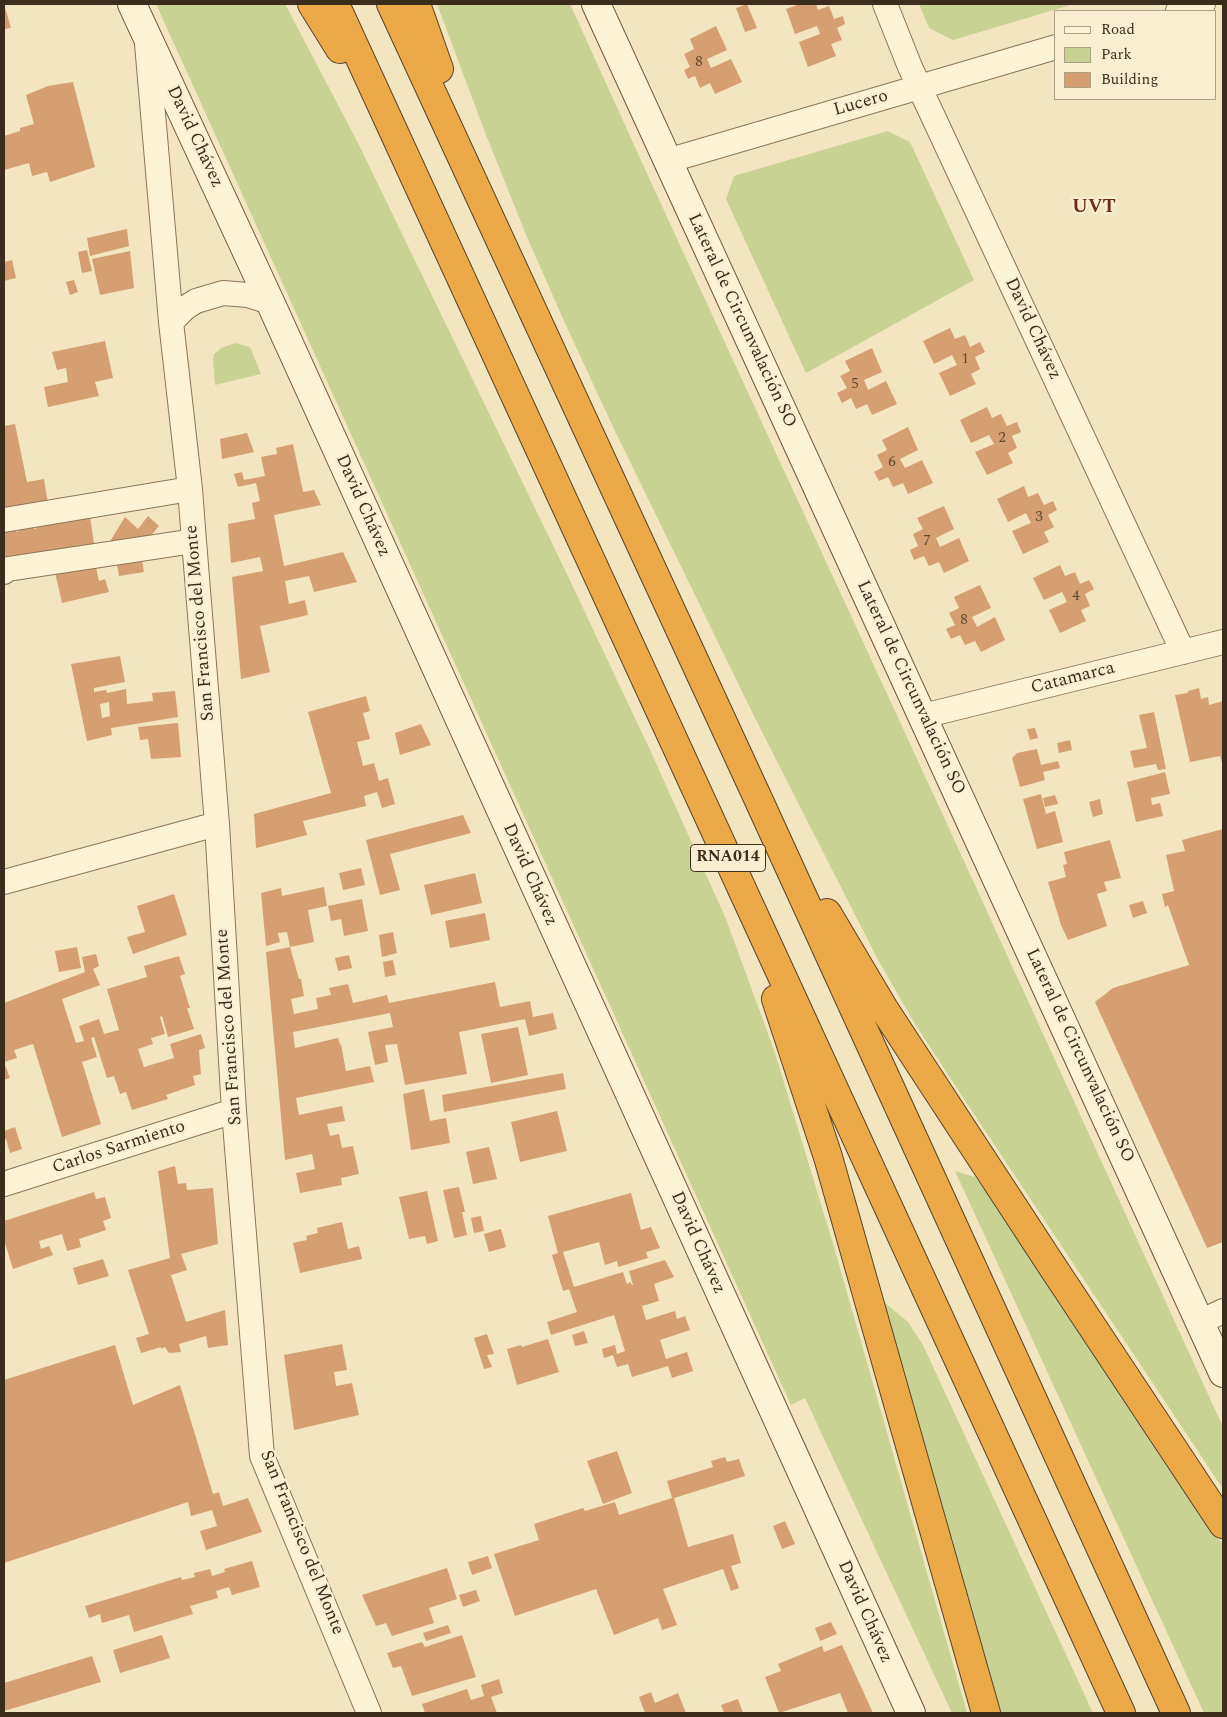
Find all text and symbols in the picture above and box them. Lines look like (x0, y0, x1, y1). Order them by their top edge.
legend (1054, 10, 1217, 100)
text: Road (1101, 18, 1135, 41)
text: Park (1101, 43, 1132, 66)
house number: 8 (695, 54, 703, 72)
text: Building (1101, 68, 1158, 91)
street label: David Chávez (161, 83, 227, 191)
street label: Lucero (831, 86, 891, 122)
district label: UVT (1072, 197, 1116, 219)
street label: Lateral de Circunvalación SO (682, 211, 800, 431)
street label: David Chávez (999, 275, 1065, 383)
house number: 1 (961, 351, 969, 369)
house number: 5 (851, 376, 859, 394)
house number: 2 (998, 430, 1006, 448)
street label: David Chávez (330, 451, 394, 561)
house number: 6 (888, 454, 896, 472)
house number: 3 (1035, 509, 1043, 527)
street label: San Francisco del Monte (182, 524, 220, 722)
house number: 7 (923, 533, 931, 551)
street label: Lateral de Circunvalación SO (851, 578, 969, 798)
house number: 4 (1072, 588, 1080, 606)
house number: 8 (960, 612, 968, 630)
street label: Catamarca (1029, 658, 1117, 700)
street label: David Chávez (497, 820, 561, 930)
road number: RNA014 (690, 844, 766, 871)
street label: San Francisco del Monte (212, 928, 248, 1126)
street label: Lateral de Circunvalación SO (1020, 946, 1138, 1166)
street label: Carlos Sarmiento (50, 1116, 188, 1180)
street label: David Chávez (665, 1188, 729, 1298)
street label: San Francisco del Monte (254, 1448, 348, 1638)
street label: David Chávez (832, 1557, 896, 1667)

